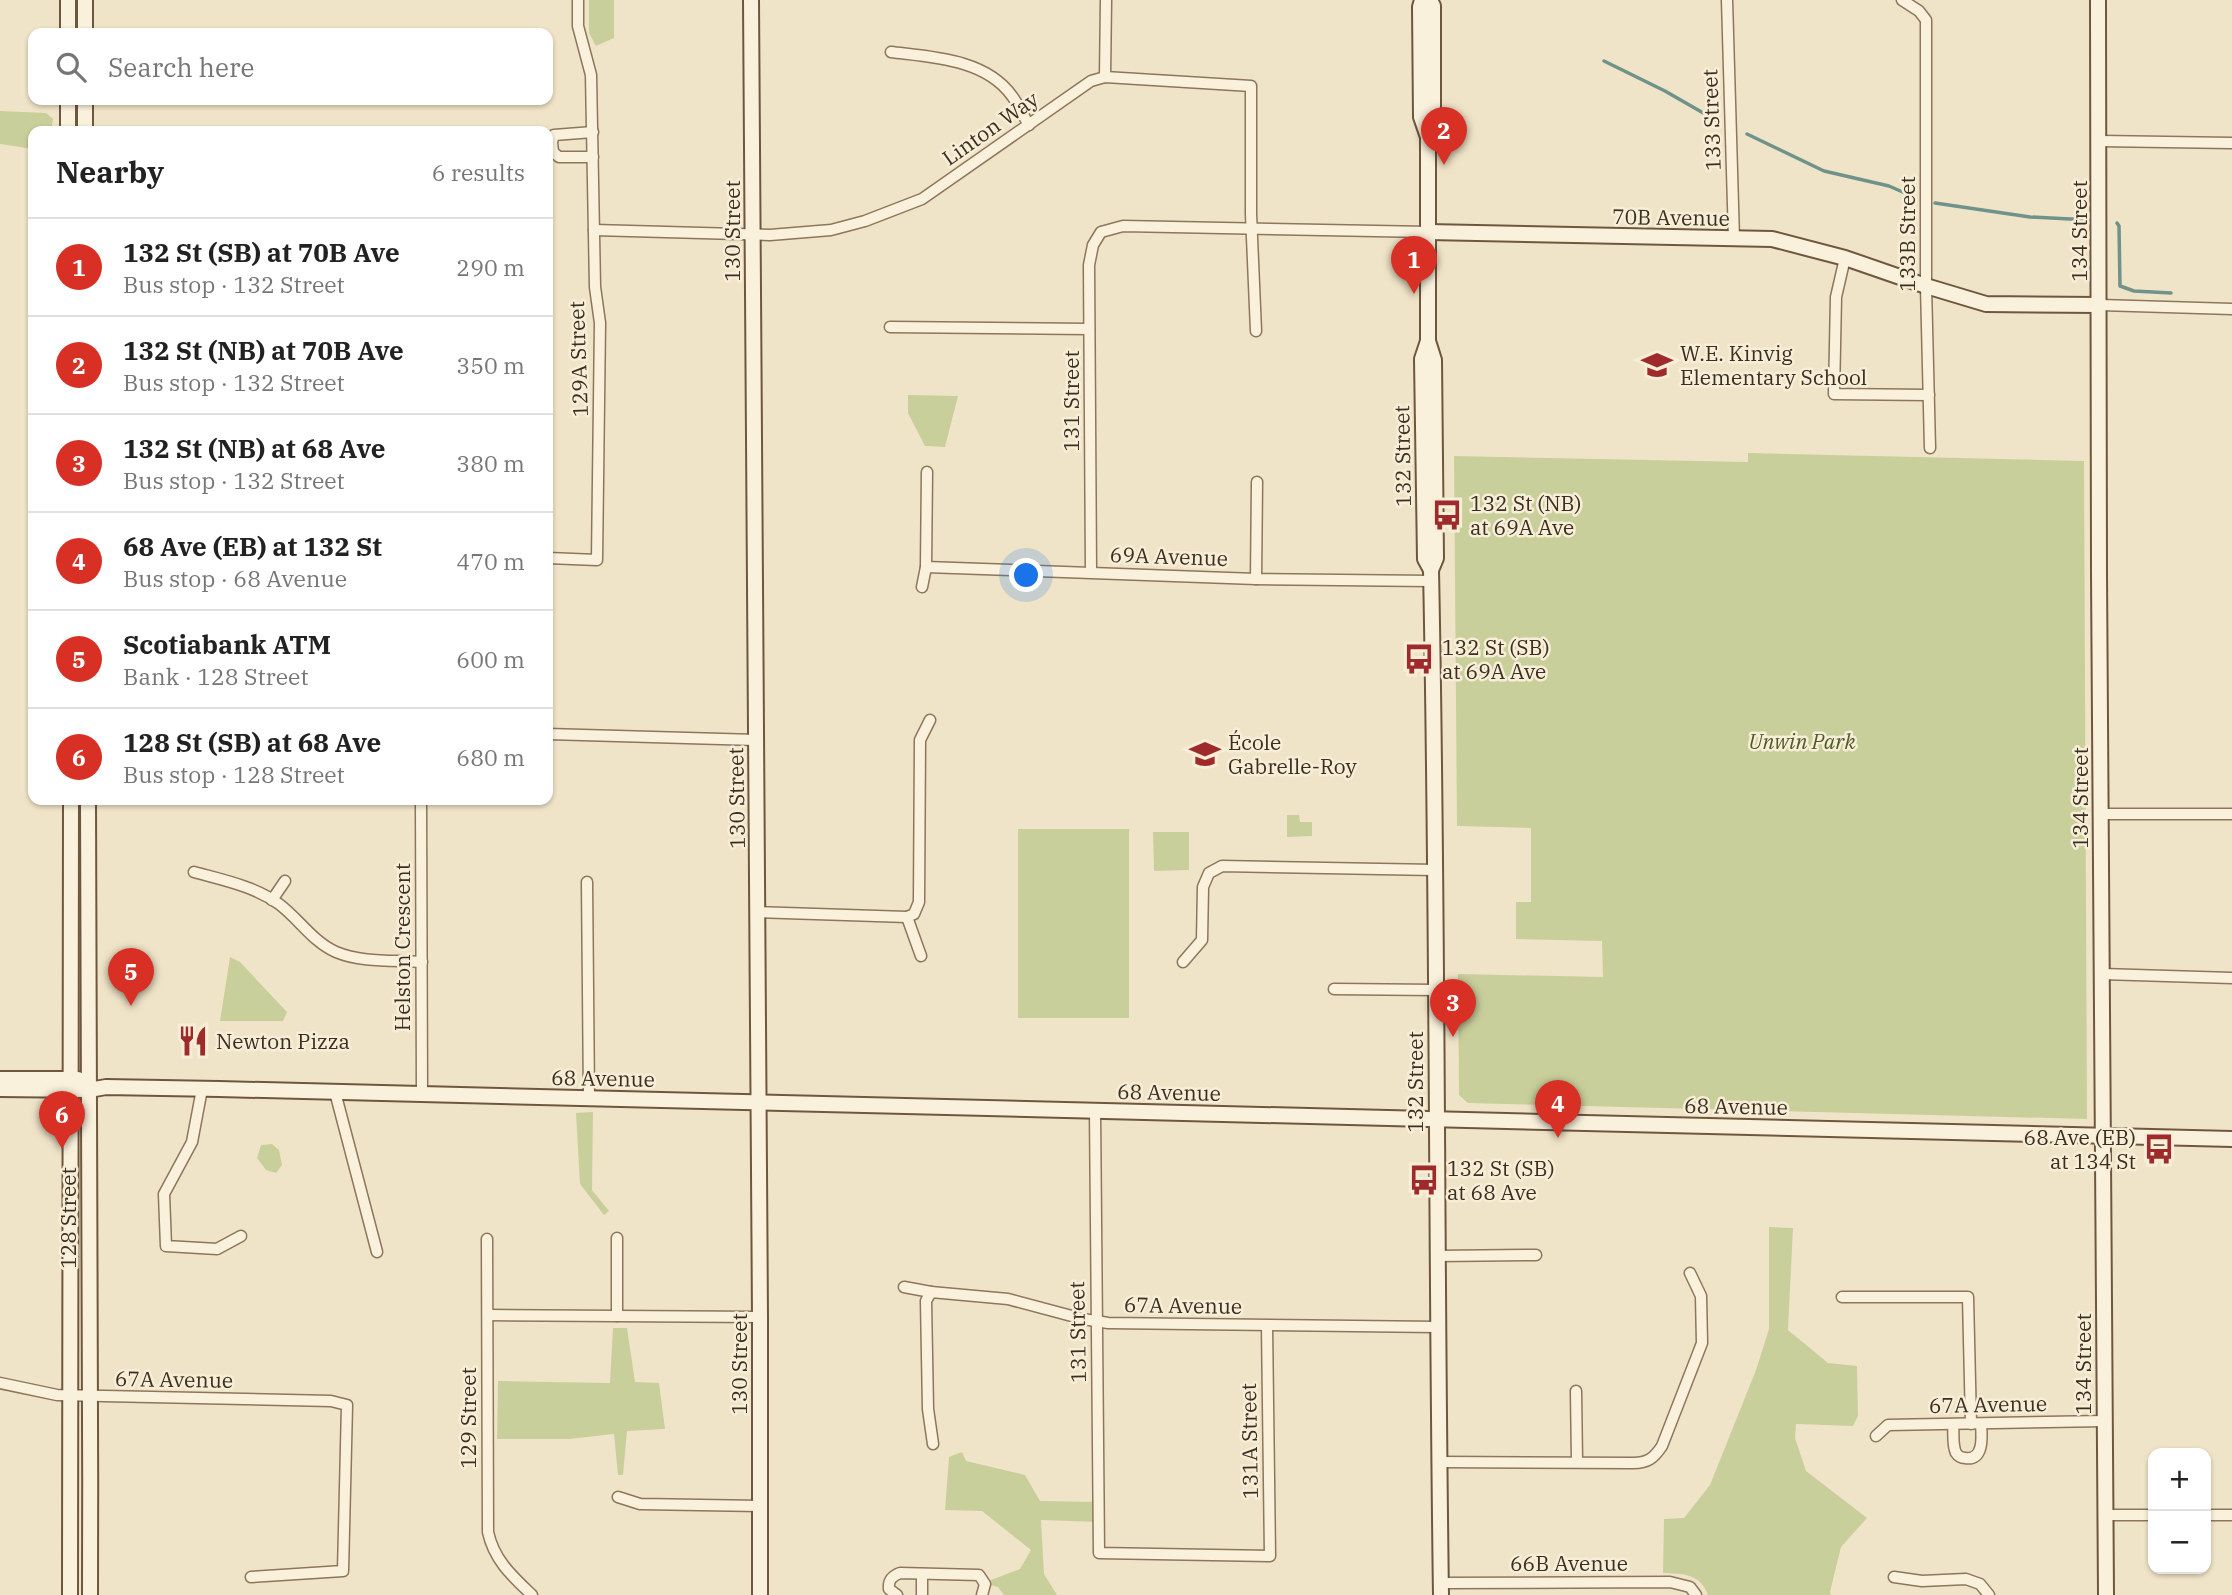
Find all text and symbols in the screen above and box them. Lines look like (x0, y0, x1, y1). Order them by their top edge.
search box (28, 28, 553, 105)
icon: search (52, 48, 90, 86)
text: Search here (108, 50, 254, 84)
street label: 133 Street (1695, 69, 1727, 171)
street label: Linton Way (936, 84, 1044, 171)
pin: 2 (1421, 107, 1467, 165)
text: Nearby (56, 152, 164, 191)
text: 6 results (432, 157, 525, 187)
street label: 133B Street (1893, 176, 1921, 292)
street label: 130 Street (718, 180, 746, 282)
street label: 134 Street (2065, 180, 2093, 282)
street label: 70B Avenue (1612, 202, 1730, 232)
text: 132 St (SB) at 70B Ave (123, 235, 400, 269)
pin: 1 (1391, 236, 1437, 294)
text: 1 (72, 252, 86, 282)
text: 290 m (456, 252, 525, 282)
text: Bus stop · 132 Street (123, 269, 345, 299)
street label: 129A Street (562, 301, 594, 417)
text: 132 St (NB) at 70B Ave (123, 333, 404, 367)
place label: W.E. Kinvig Elementary School (1680, 339, 1867, 391)
school or university icon: W.E. Kinvig Elementary School (1640, 348, 1674, 382)
text: 2 (72, 350, 86, 380)
text: 350 m (456, 350, 525, 380)
street label: 131 Street (1057, 350, 1085, 452)
text: Bus stop · 132 Street (123, 367, 345, 397)
street label: 132 Street (1387, 405, 1417, 507)
text: 132 St (NB) at 68 Ave (123, 431, 386, 465)
text: 3 (72, 448, 86, 478)
text: 380 m (456, 448, 525, 478)
text: Bus stop · 132 Street (123, 465, 345, 495)
place label: 132 St (NB) at 69A Ave (1470, 489, 1582, 541)
bus stop icon: 132 St (NB) at 69A Ave (1430, 498, 1464, 532)
text: 68 Ave (EB) at 132 St (123, 529, 382, 563)
street label: 69A Avenue (1109, 540, 1229, 572)
text: 4 (72, 546, 86, 576)
text: 470 m (456, 546, 525, 576)
your location (1009, 558, 1043, 592)
text: Bus stop · 68 Avenue (123, 563, 347, 593)
text: Scotiabank ATM (123, 627, 331, 661)
place label: 132 St (SB) at 69A Ave (1442, 633, 1550, 685)
bus stop icon: 132 St (SB) at 69A Ave (1402, 642, 1436, 676)
text: 5 (72, 644, 86, 674)
text: 600 m (456, 644, 525, 674)
text: Bank · 128 Street (123, 661, 309, 691)
text: 128 St (SB) at 68 Ave (123, 725, 381, 759)
park label: Unwin Park (1748, 727, 1856, 755)
place label: École Gabrelle-Roy (1228, 728, 1358, 780)
school or university icon: École Gabrelle-Roy (1188, 737, 1222, 771)
text: 6 (72, 742, 86, 772)
text: 680 m (456, 742, 525, 772)
street label: 130 Street (721, 747, 751, 849)
street label: 134 Street (2066, 747, 2094, 849)
text: Bus stop · 128 Street (123, 759, 345, 789)
street label: Helston Crescent (388, 863, 416, 1031)
pin: 5 (108, 948, 154, 1006)
pin: 3 (1430, 979, 1476, 1037)
restaurant icon: Newton Pizza (176, 1024, 210, 1058)
place label: Newton Pizza (216, 1027, 350, 1055)
street label: 132 Street (1401, 1031, 1429, 1133)
street label: 68 Avenue (551, 1063, 655, 1093)
street label: 68 Avenue (1117, 1077, 1221, 1107)
pin: 4 (1535, 1080, 1581, 1138)
pin: 6 (39, 1091, 85, 1149)
street label: 68 Avenue (1684, 1091, 1788, 1121)
place label: 68 Ave (EB) at 134 St (2024, 1123, 2136, 1175)
bus stop icon: 68 Ave (EB) at 134 St (2142, 1132, 2176, 1166)
place label: 132 St (SB) at 68 Ave (1447, 1154, 1555, 1206)
bus stop icon: 132 St (SB) at 68 Ave (1407, 1163, 1441, 1197)
street label: 128 Street (54, 1167, 82, 1269)
street label: 131 Street (1062, 1281, 1092, 1383)
street label: 67A Avenue (1124, 1290, 1242, 1320)
street label: 130 Street (725, 1313, 753, 1415)
street label: 134 Street (2069, 1313, 2097, 1415)
street label: 67A Avenue (115, 1364, 233, 1394)
street label: 129 Street (454, 1367, 482, 1469)
street label: 131A Street (1234, 1383, 1264, 1499)
street label: 67A Avenue (1929, 1389, 2047, 1419)
map controls (2148, 1448, 2211, 1574)
button: + (2148, 1448, 2211, 1511)
button: − (2148, 1511, 2211, 1574)
street label: 66B Avenue (1510, 1549, 1628, 1577)

